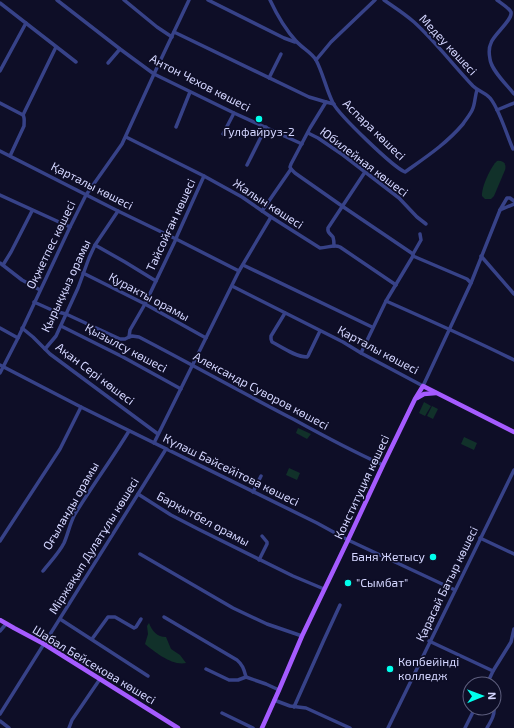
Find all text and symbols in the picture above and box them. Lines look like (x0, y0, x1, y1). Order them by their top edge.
street label: Медеу көшесі (416, 11, 480, 78)
street label: Антон Чехов көшесі (148, 51, 253, 114)
street label: Аспара көшесі (341, 96, 409, 163)
marker: Гулфайруз-2 (254, 114, 264, 124)
place label: Гулфайруз-2 (223, 124, 295, 139)
street label: Юбилейная көшесі (318, 124, 411, 199)
street label: Қарталы көшесі (49, 158, 136, 212)
street label: Жалын көшесі (231, 175, 306, 231)
street label: Тайсойған көшесі (143, 176, 198, 273)
street label: Оқжетпес көшесі (23, 198, 78, 291)
street label: Қырыққыз орамы (37, 237, 93, 334)
street label: Қуракты орамы (106, 269, 192, 324)
street label: Қызылсу көшесі (83, 320, 170, 375)
street label: Қарталы көшесі (335, 322, 422, 376)
street label: Ақан Сері көшесі (54, 339, 138, 407)
street label: Александр Суворов көшесі (191, 348, 332, 433)
street label: Күләш Бәйсейітова көшесі (161, 430, 302, 508)
street label: Конституция көшесі (331, 432, 392, 541)
street label: Оғыланды орамы (39, 459, 101, 552)
street label: Міржақып Дулатұлы көшесі (45, 475, 142, 617)
street label: Барқытбел орамы (155, 488, 252, 548)
street label: Қарасай Батыр көшесі (412, 524, 480, 643)
place label: Баня Жетысу (351, 549, 426, 564)
marker: Баня Жетысу (428, 552, 438, 562)
place label: "Сымбат" (356, 575, 408, 589)
marker: "Сымбат" (343, 578, 353, 588)
street label: Шабал Бейсекова көшесі (30, 622, 159, 706)
place label: Көпбейінді колледж (398, 654, 459, 682)
marker: Көпбейінді колледж (385, 664, 395, 674)
north arrow (462, 676, 502, 716)
text: N (486, 692, 499, 700)

